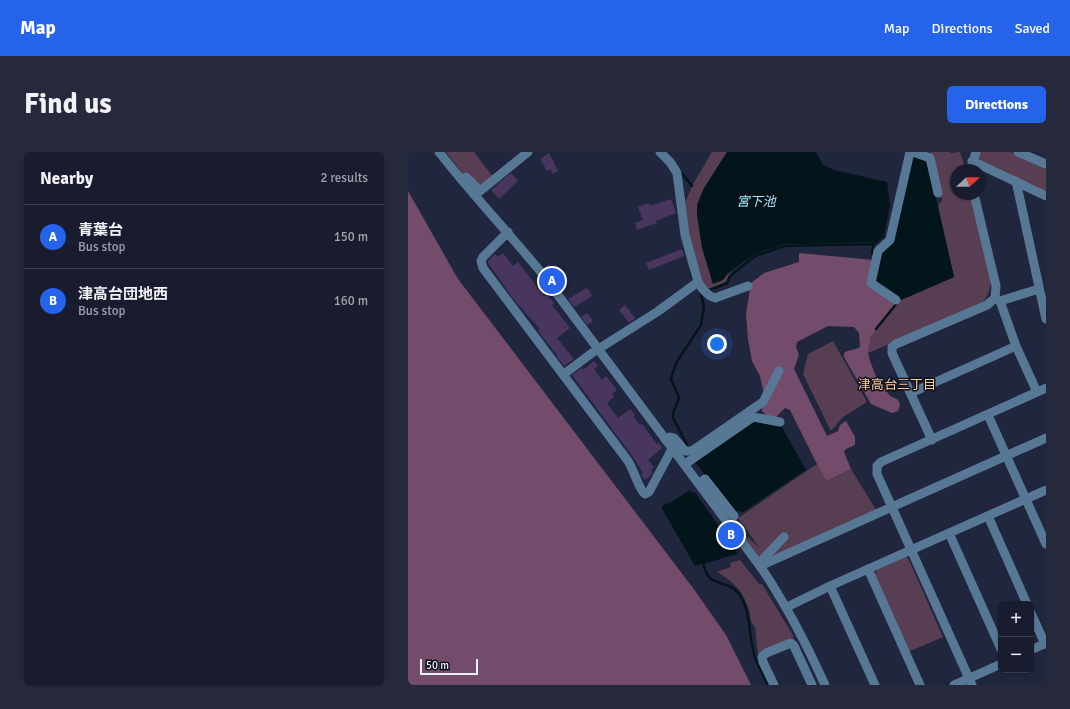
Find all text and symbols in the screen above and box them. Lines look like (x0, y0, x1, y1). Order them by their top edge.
text: Map (20, 16, 56, 40)
text: Map (884, 20, 910, 37)
text: Directions (932, 20, 993, 37)
text: Saved (1015, 20, 1050, 37)
button: Directions (947, 86, 1046, 123)
text: Find us (24, 87, 112, 121)
north arrow (950, 164, 986, 200)
text: Nearby (40, 168, 93, 189)
text: 2 results (320, 170, 368, 186)
water label: 宮下池 (736, 194, 777, 210)
text: 青葉台 (78, 221, 123, 239)
text: A (49, 229, 57, 245)
text: 150 m (334, 229, 368, 245)
text: Bus stop (78, 239, 125, 255)
pin: A (539, 266, 565, 296)
text: 津高台団地西 (78, 285, 168, 303)
text: B (49, 293, 57, 309)
text: 160 m (334, 293, 368, 309)
text: Bus stop (78, 303, 125, 319)
your location (707, 334, 727, 354)
district label: 津高台三丁目 (858, 377, 936, 393)
pin: B (718, 520, 744, 550)
map controls (998, 601, 1034, 673)
button: + (998, 601, 1034, 637)
button: − (998, 637, 1034, 673)
scale bar (420, 657, 478, 676)
text: 50 m (426, 659, 449, 672)

